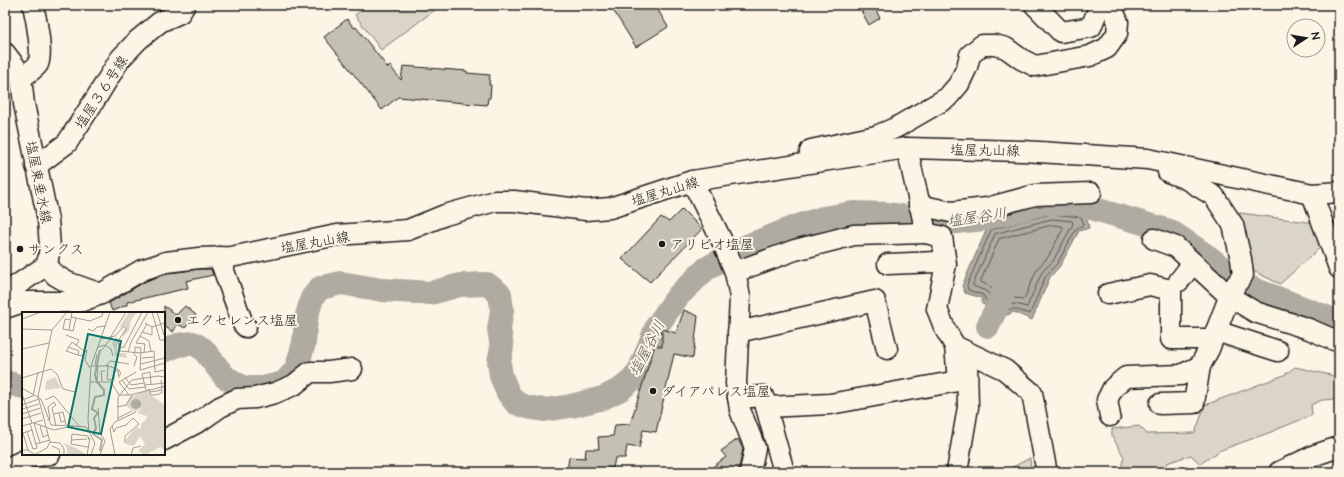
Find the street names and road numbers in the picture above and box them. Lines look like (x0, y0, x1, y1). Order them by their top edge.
street label: 塩屋３６号線 (71, 52, 133, 133)
street label: 塩屋東垂水線 (20, 139, 56, 225)
street label: 塩屋丸山線 (950, 140, 1020, 162)
street label: 塩屋丸山線 (629, 172, 702, 212)
street label: 塩屋丸山線 (279, 227, 351, 259)

